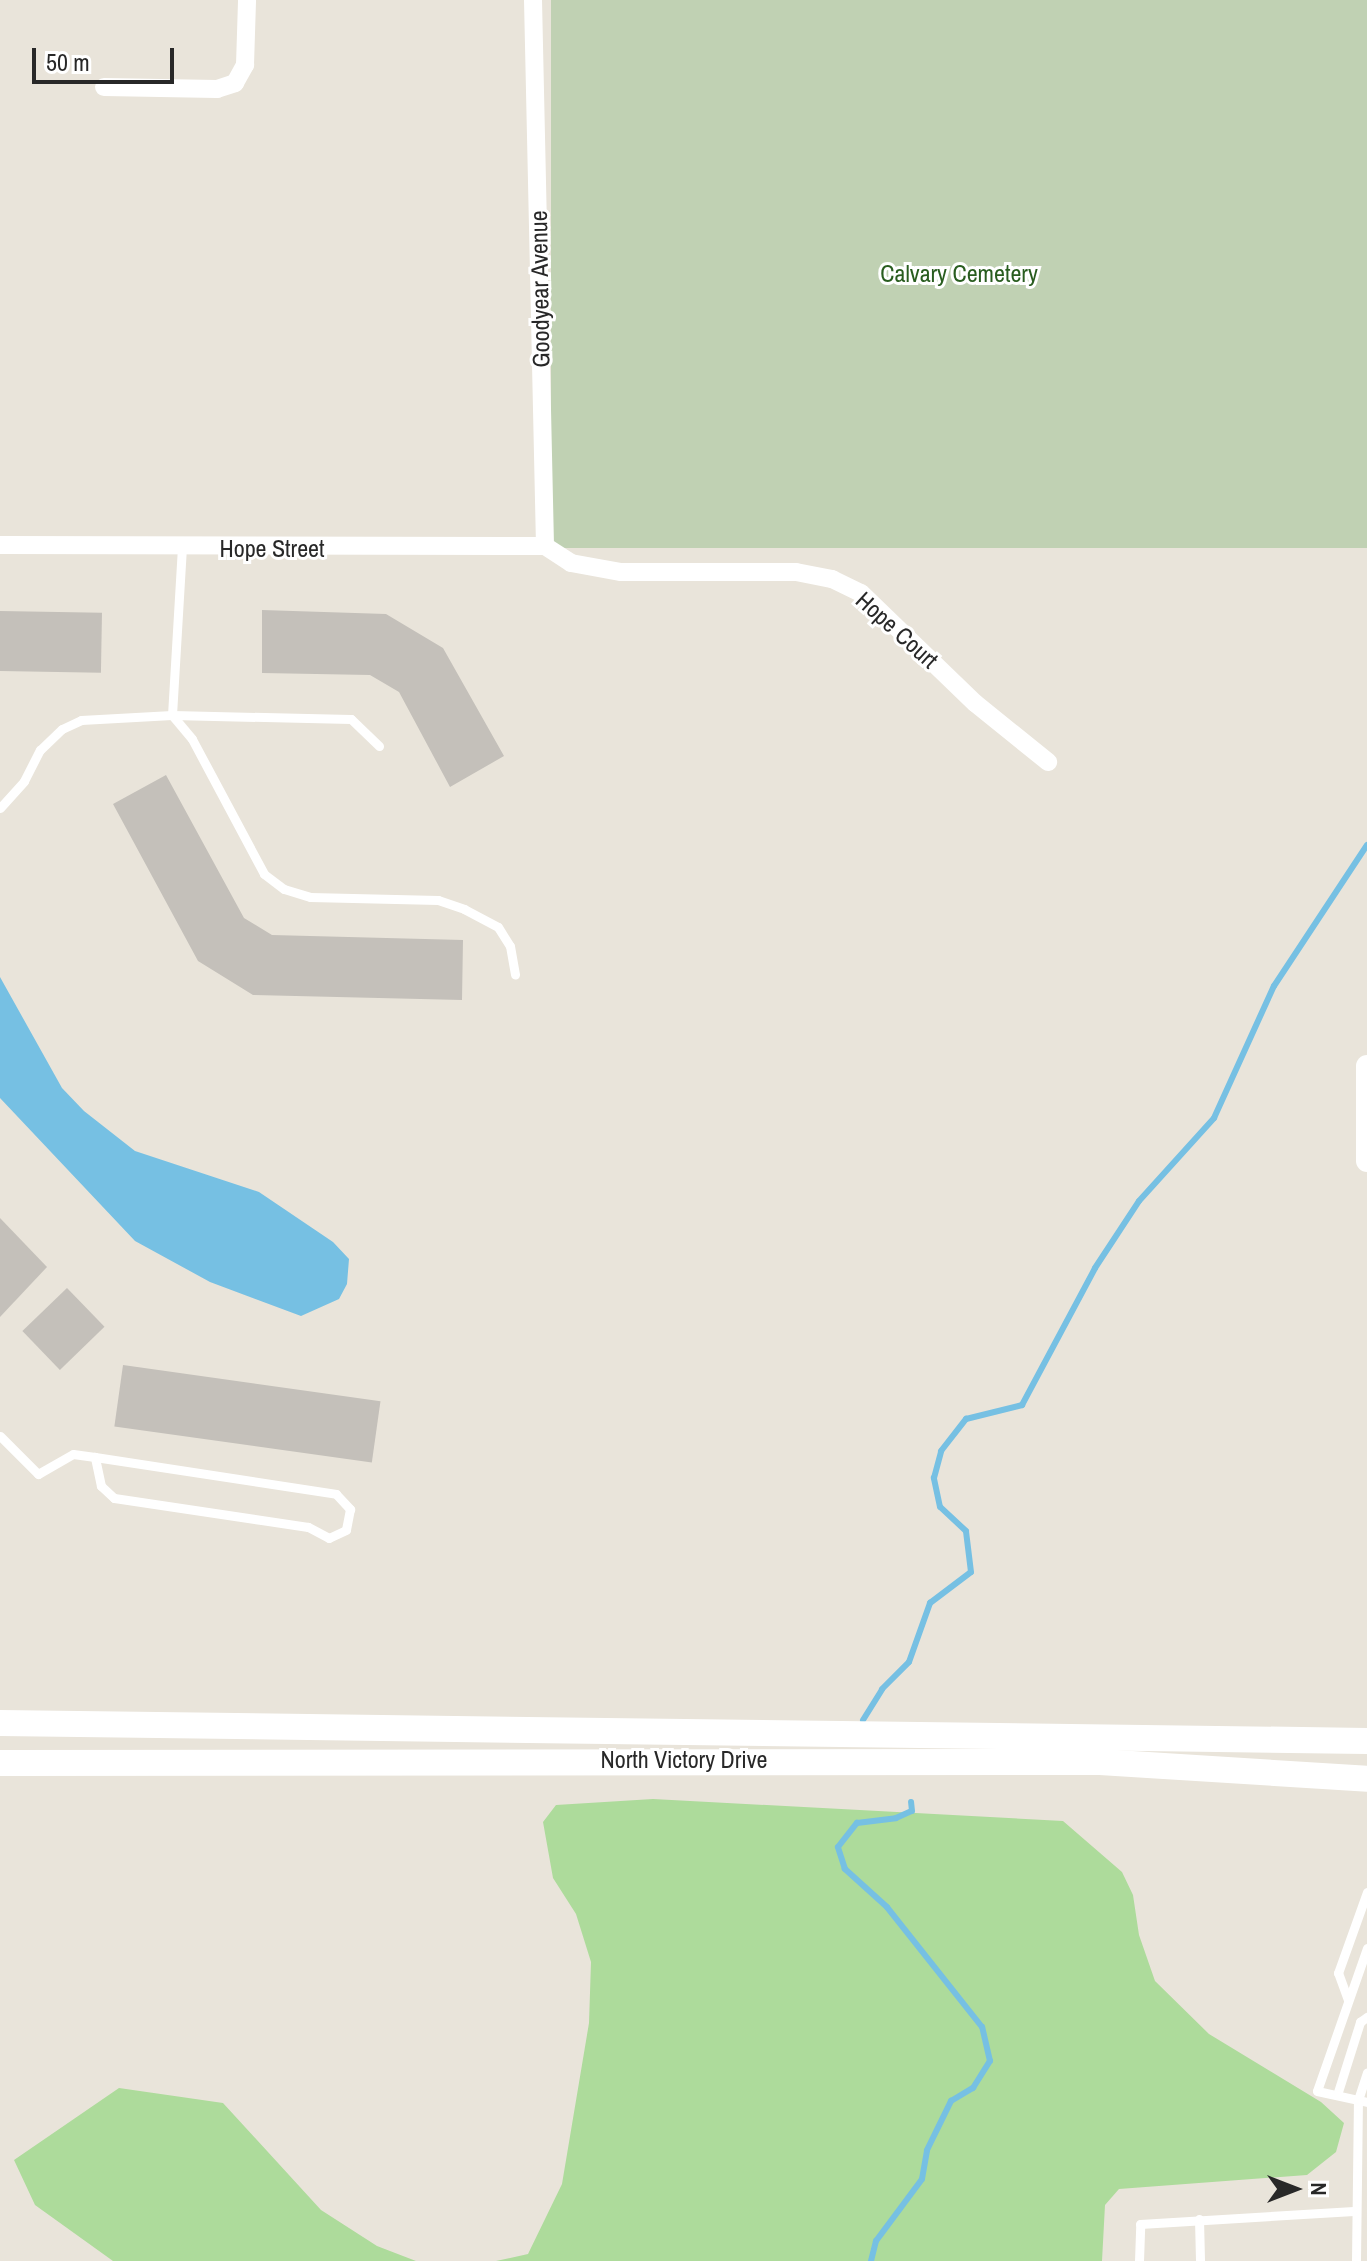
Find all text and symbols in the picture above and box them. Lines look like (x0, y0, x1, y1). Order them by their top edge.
scale bar (36, 32, 178, 82)
text: 50 m (46, 46, 90, 78)
street label: Goodyear Avenue (524, 210, 556, 368)
park label: Calvary Cemetery (880, 260, 1038, 288)
street label: Hope Street (219, 535, 325, 563)
street label: Hope Court (850, 586, 944, 674)
street label: North Victory Drive (601, 1746, 767, 1774)
north arrow (1255, 2149, 1335, 2229)
text: N (1304, 2182, 1334, 2196)

